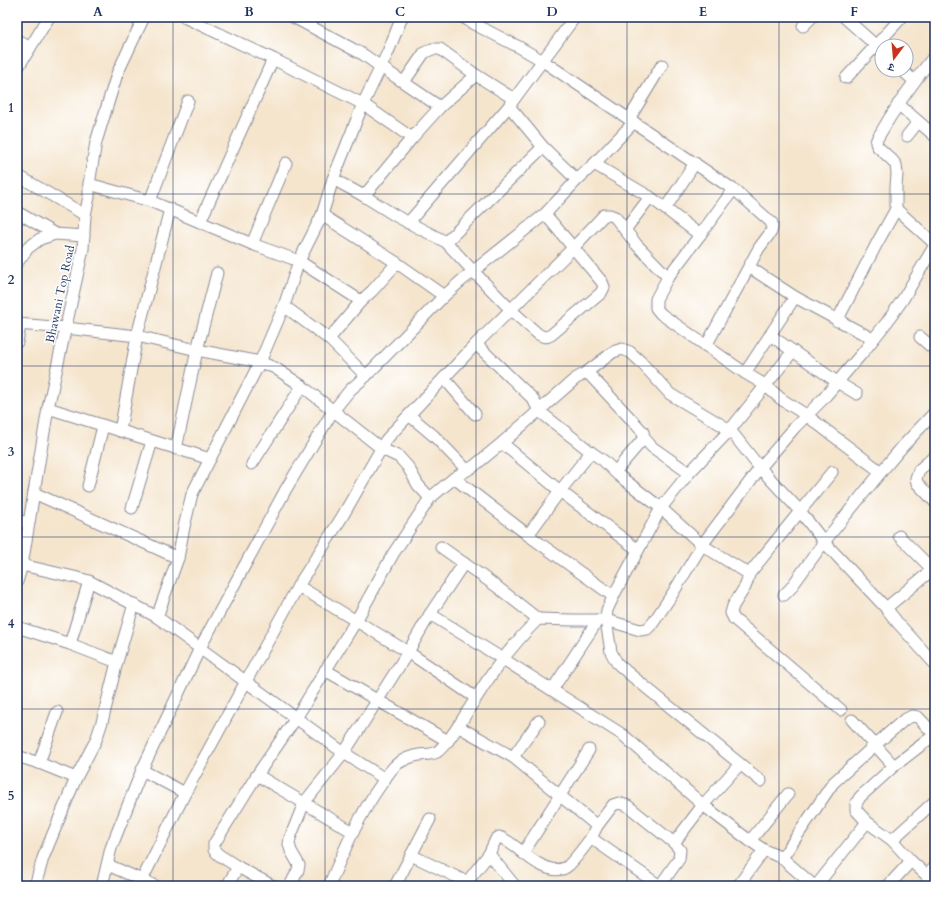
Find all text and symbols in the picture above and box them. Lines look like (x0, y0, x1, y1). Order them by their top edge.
text: A (93, 3, 103, 21)
text: B (244, 3, 254, 21)
text: C (395, 3, 405, 21)
text: D (546, 3, 558, 21)
text: E (699, 3, 707, 21)
text: F (850, 3, 858, 21)
north arrow (874, 38, 914, 78)
text: उ (885, 59, 897, 75)
text: 1 (8, 99, 14, 117)
street label: Bhawani Top Road (42, 243, 78, 344)
text: 2 (8, 271, 15, 289)
text: 3 (8, 443, 15, 461)
text: 4 (8, 615, 15, 633)
text: 5 (8, 787, 14, 805)

